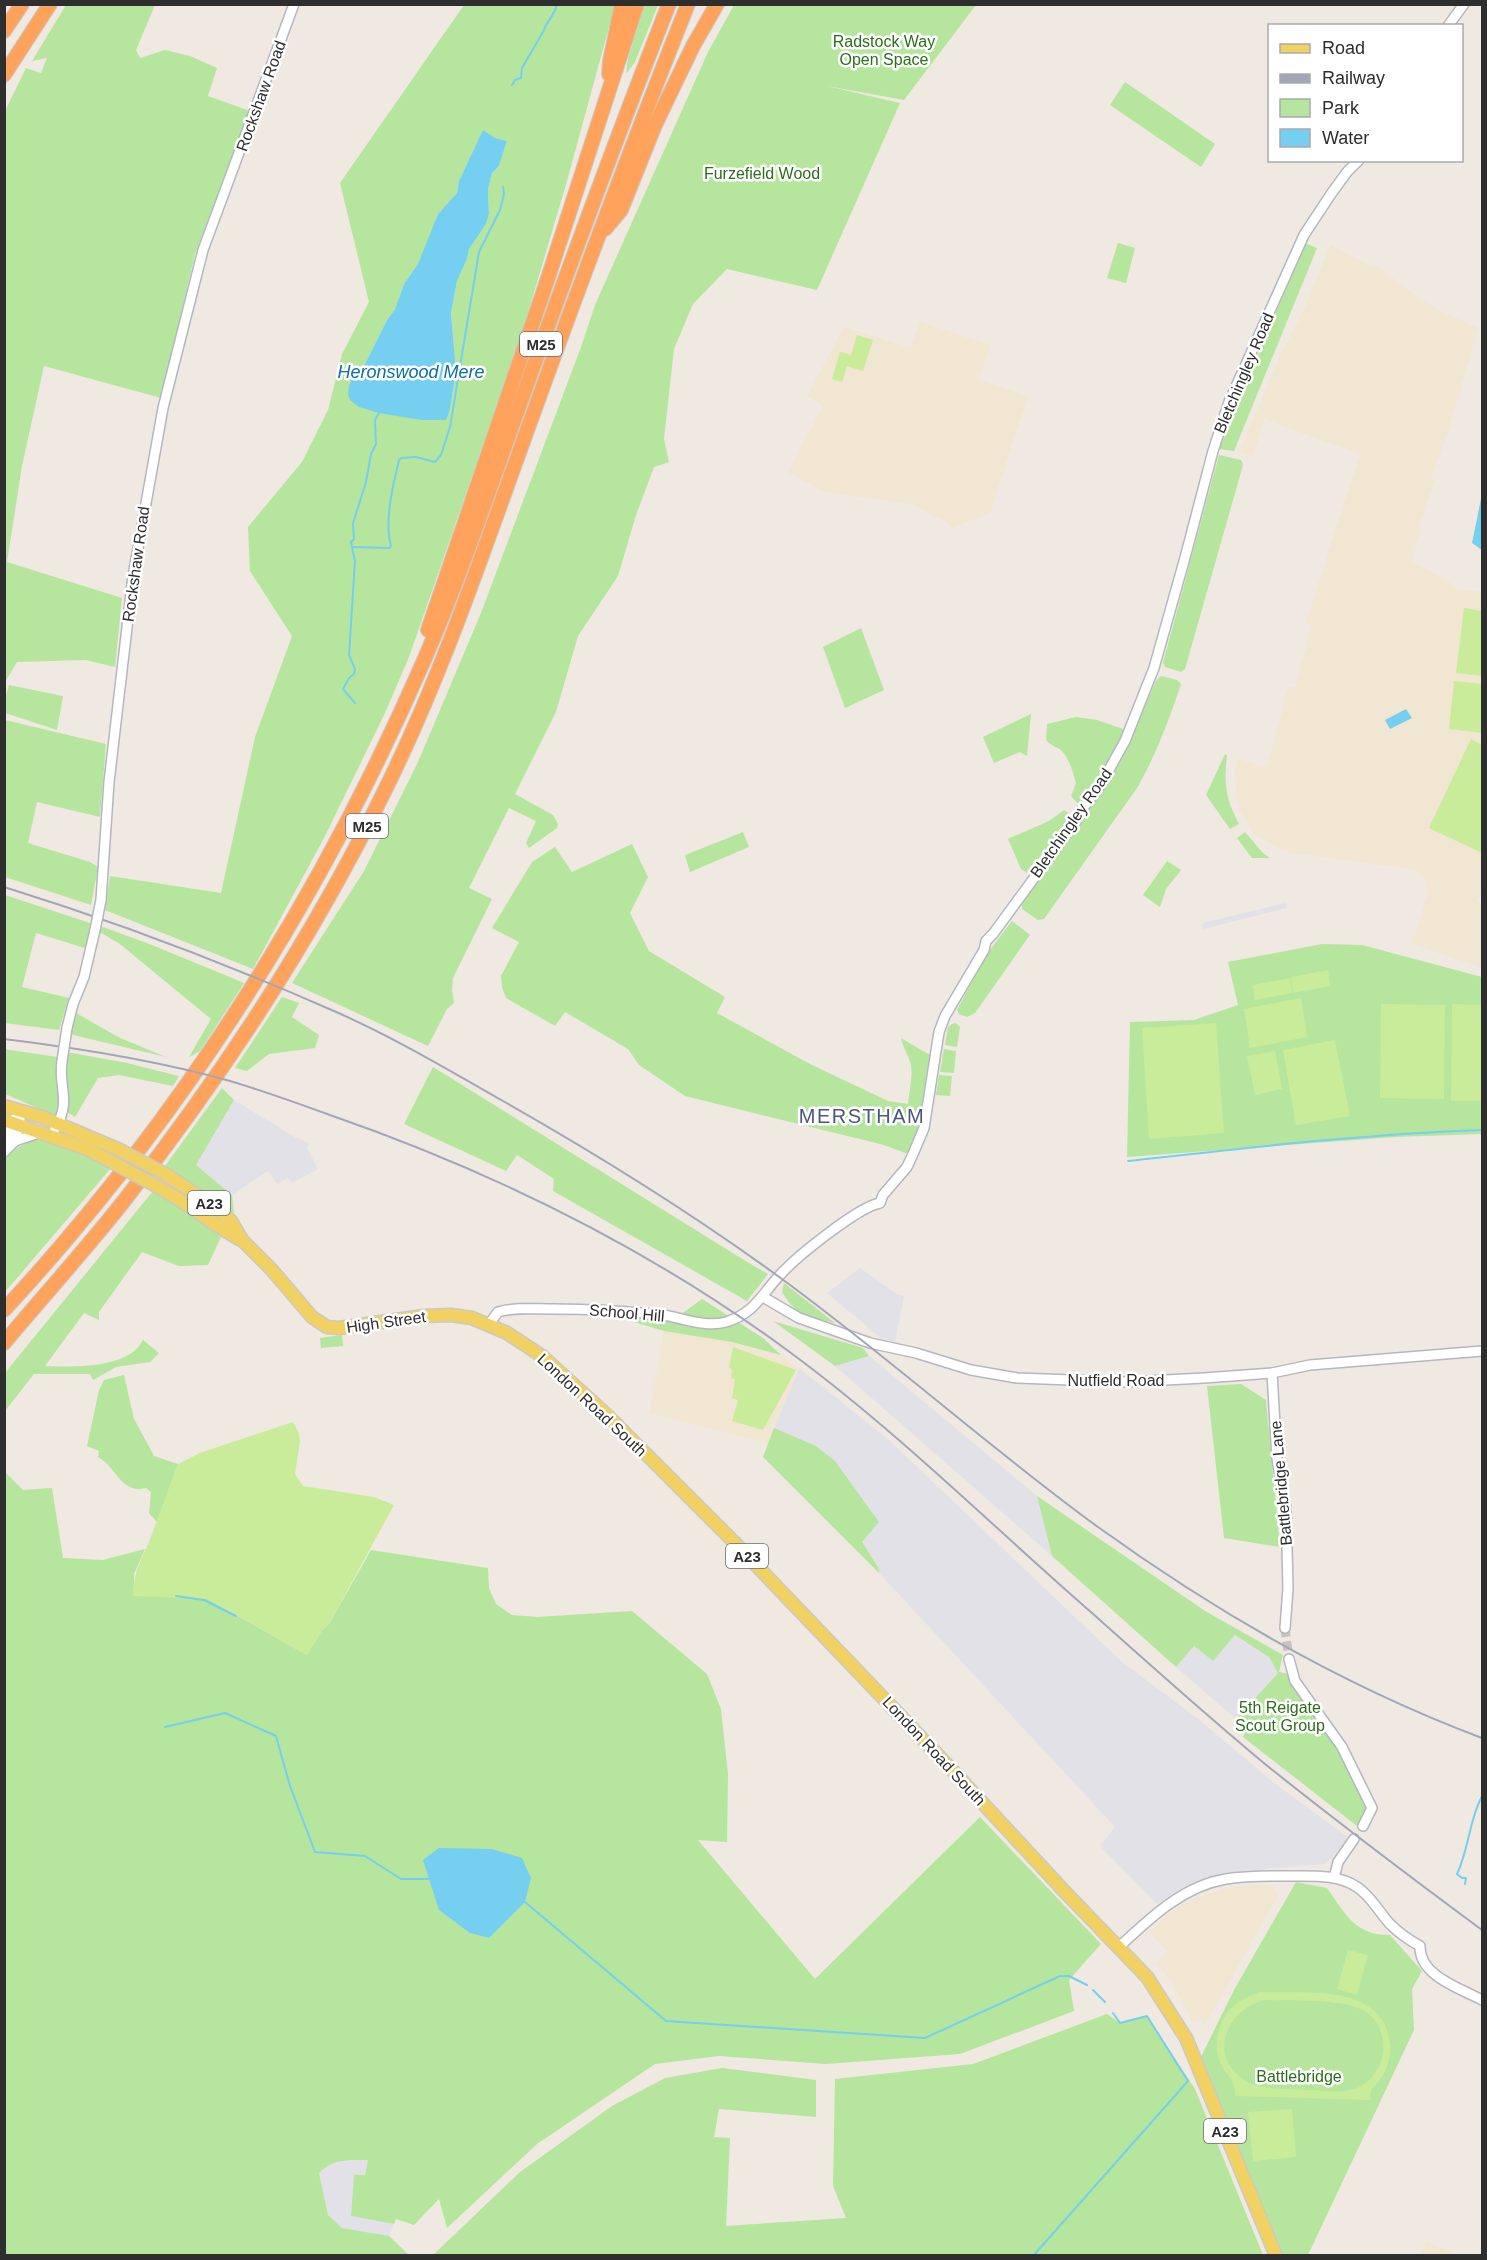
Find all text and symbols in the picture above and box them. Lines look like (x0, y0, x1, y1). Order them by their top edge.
legend (1268, 24, 1463, 162)
park label: Radstock Way Open Space (833, 33, 935, 68)
street label: Rockshaw Road (233, 38, 289, 154)
text: Road (1322, 38, 1365, 58)
text: Railway (1322, 68, 1385, 88)
text: Park (1322, 98, 1360, 118)
text: Water (1322, 128, 1369, 148)
park label: Furzefield Wood (704, 165, 820, 182)
street label: Bletchingley Road (1211, 310, 1277, 436)
road number: M25 (520, 332, 562, 356)
water label: Heronswood Mere (337, 362, 485, 382)
street label: Rockshaw Road (119, 505, 153, 623)
street label: Bletchingley Road (1027, 765, 1115, 881)
road number: M25 (346, 814, 388, 838)
district label: MERSTHAM (799, 1105, 925, 1127)
road number: A23 (188, 1191, 230, 1215)
street label: School Hill (589, 1301, 665, 1325)
street label: High Street (345, 1308, 427, 1336)
street label: London Road South (534, 1350, 650, 1460)
street label: Nutfield Road (1068, 1372, 1164, 1389)
street label: Battlebridge Lane (1267, 1420, 1295, 1546)
road number: A23 (726, 1544, 768, 1568)
street label: London Road South (879, 1693, 989, 1809)
park label: 5th Reigate Scout Group (1235, 1699, 1325, 1734)
park label: Battlebridge (1256, 2068, 1342, 2085)
road number: A23 (1204, 2119, 1246, 2143)

